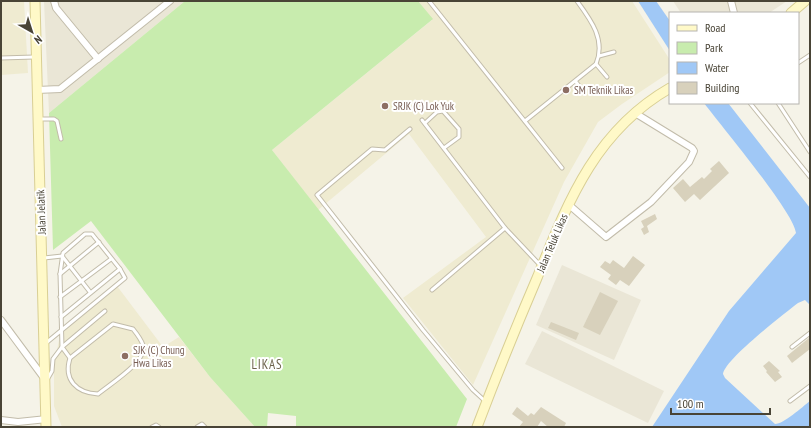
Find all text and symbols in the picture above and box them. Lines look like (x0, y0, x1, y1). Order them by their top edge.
north arrow (12, 12, 52, 52)
legend (669, 12, 799, 104)
text: Road (705, 20, 725, 35)
text: N (32, 32, 45, 47)
text: Park (705, 40, 723, 55)
text: Water (705, 60, 730, 75)
text: Building (705, 80, 740, 95)
place label: SM Teknik Likas (574, 83, 634, 97)
marker: SM Teknik Likas (561, 85, 571, 95)
place label: SRJK (C) Lok Yuk (393, 99, 455, 113)
marker: SRJK (C) Lok Yuk (380, 101, 390, 111)
street label: Jalan Jelatik (33, 189, 49, 236)
street label: Jalan Teluk Likas (533, 211, 571, 275)
place label: SJK (C) Chung Hwa Likas (133, 343, 185, 370)
marker: SJK (C) Chung Hwa Likas (120, 351, 130, 361)
district label: LIKAS (251, 356, 283, 373)
scale bar (671, 390, 770, 416)
text: 100 m (677, 396, 704, 411)

